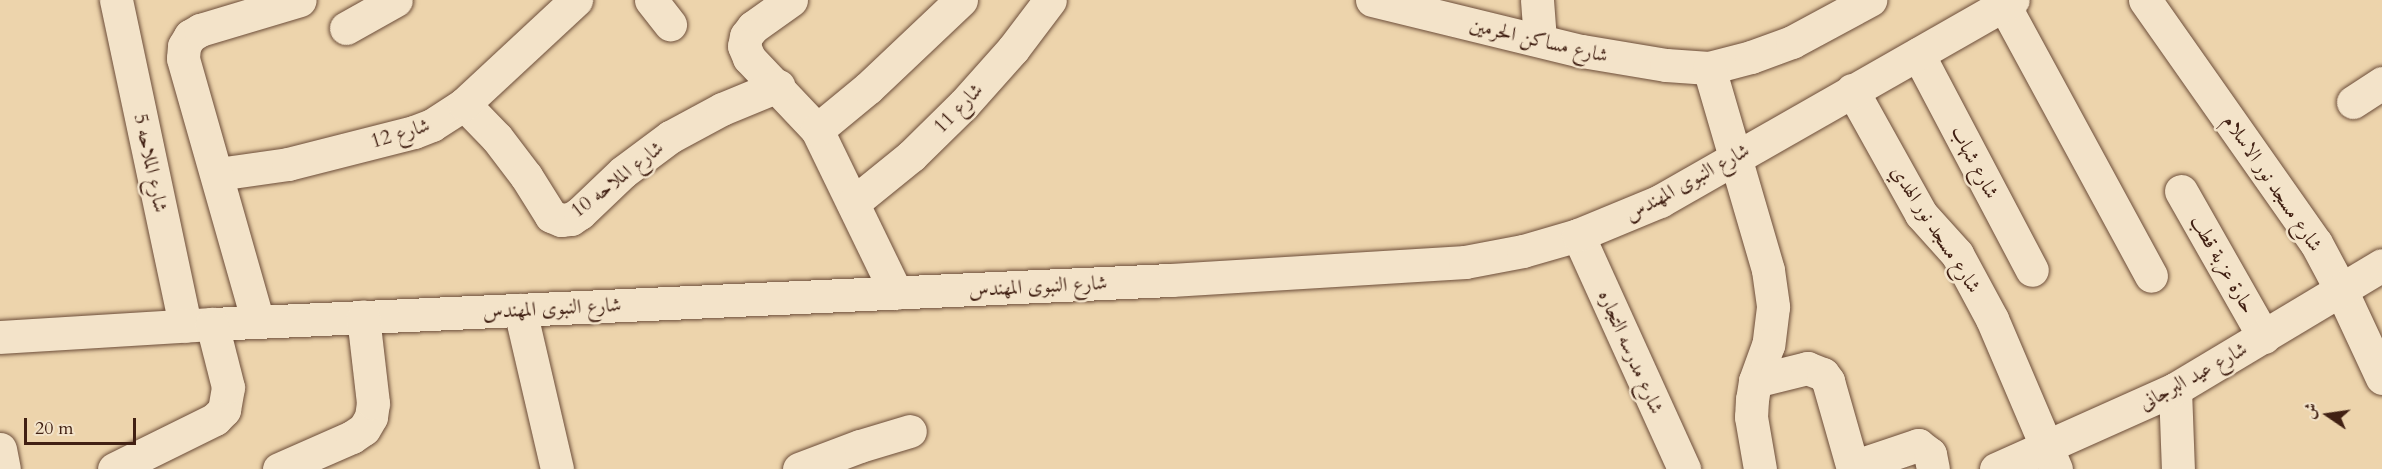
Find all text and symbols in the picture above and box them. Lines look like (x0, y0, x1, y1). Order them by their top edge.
street label: شارع مساكن الحرمين (1467, 12, 1611, 68)
street label: شارع 11 (928, 78, 988, 138)
street label: شارع مسجد نور الاسلام (2218, 110, 2328, 256)
street label: شارع الملاحه 5 (129, 111, 173, 215)
street label: شارع 12 (368, 113, 432, 153)
street label: شارع شهاب (1946, 121, 2004, 203)
street label: شارع الملاحه 10 (566, 135, 668, 223)
street label: شارع النبوى المهندس (1621, 138, 1753, 226)
street label: شارع مسجد نور الهدي (1886, 161, 1986, 297)
street label: حارة عزبة قطب (2185, 211, 2261, 317)
street label: شارع النبوى المهندس (968, 270, 1108, 302)
street label: شارع مدرسه التجاره (1593, 286, 1669, 418)
street label: شارع النبوى المهندس (482, 292, 622, 324)
street label: شارع عيد البرجانى (2135, 337, 2251, 415)
north arrow (2298, 385, 2358, 445)
text: ش (2298, 401, 2323, 421)
scale bar (27, 406, 140, 444)
text: 20 m (35, 416, 74, 441)

